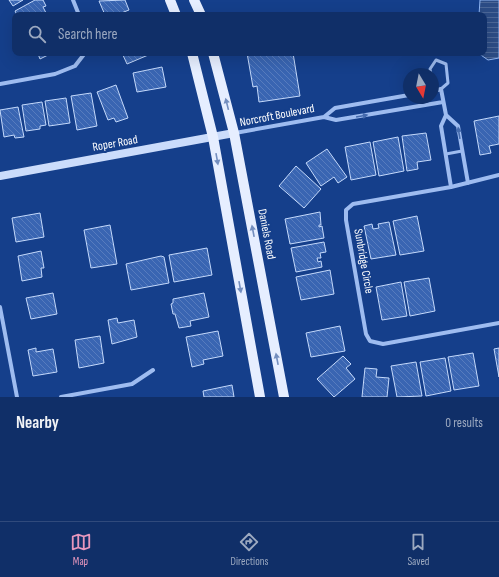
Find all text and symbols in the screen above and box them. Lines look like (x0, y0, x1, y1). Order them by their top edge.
search box (12, 12, 487, 56)
icon: search (26, 23, 48, 45)
text: Search here (58, 25, 118, 44)
north arrow (403, 68, 439, 104)
one-way arrow (224, 97, 230, 109)
street label: Norcroft Boulevard (238, 101, 316, 130)
one-way arrow (356, 113, 368, 119)
one-way arrow (456, 127, 462, 139)
street label: Roper Road (91, 132, 139, 155)
one-way arrow (214, 153, 220, 165)
street label: Daniels Road (254, 208, 279, 261)
one-way arrow (249, 225, 255, 237)
street label: Sunbridge Circle (350, 227, 377, 295)
one-way arrow (237, 281, 243, 293)
one-way arrow (274, 353, 280, 365)
text: Nearby (16, 413, 59, 433)
text: 0 results (445, 415, 483, 431)
tab: Map (70, 531, 92, 568)
tab: Directions (231, 531, 268, 568)
tab: Saved (407, 531, 429, 568)

